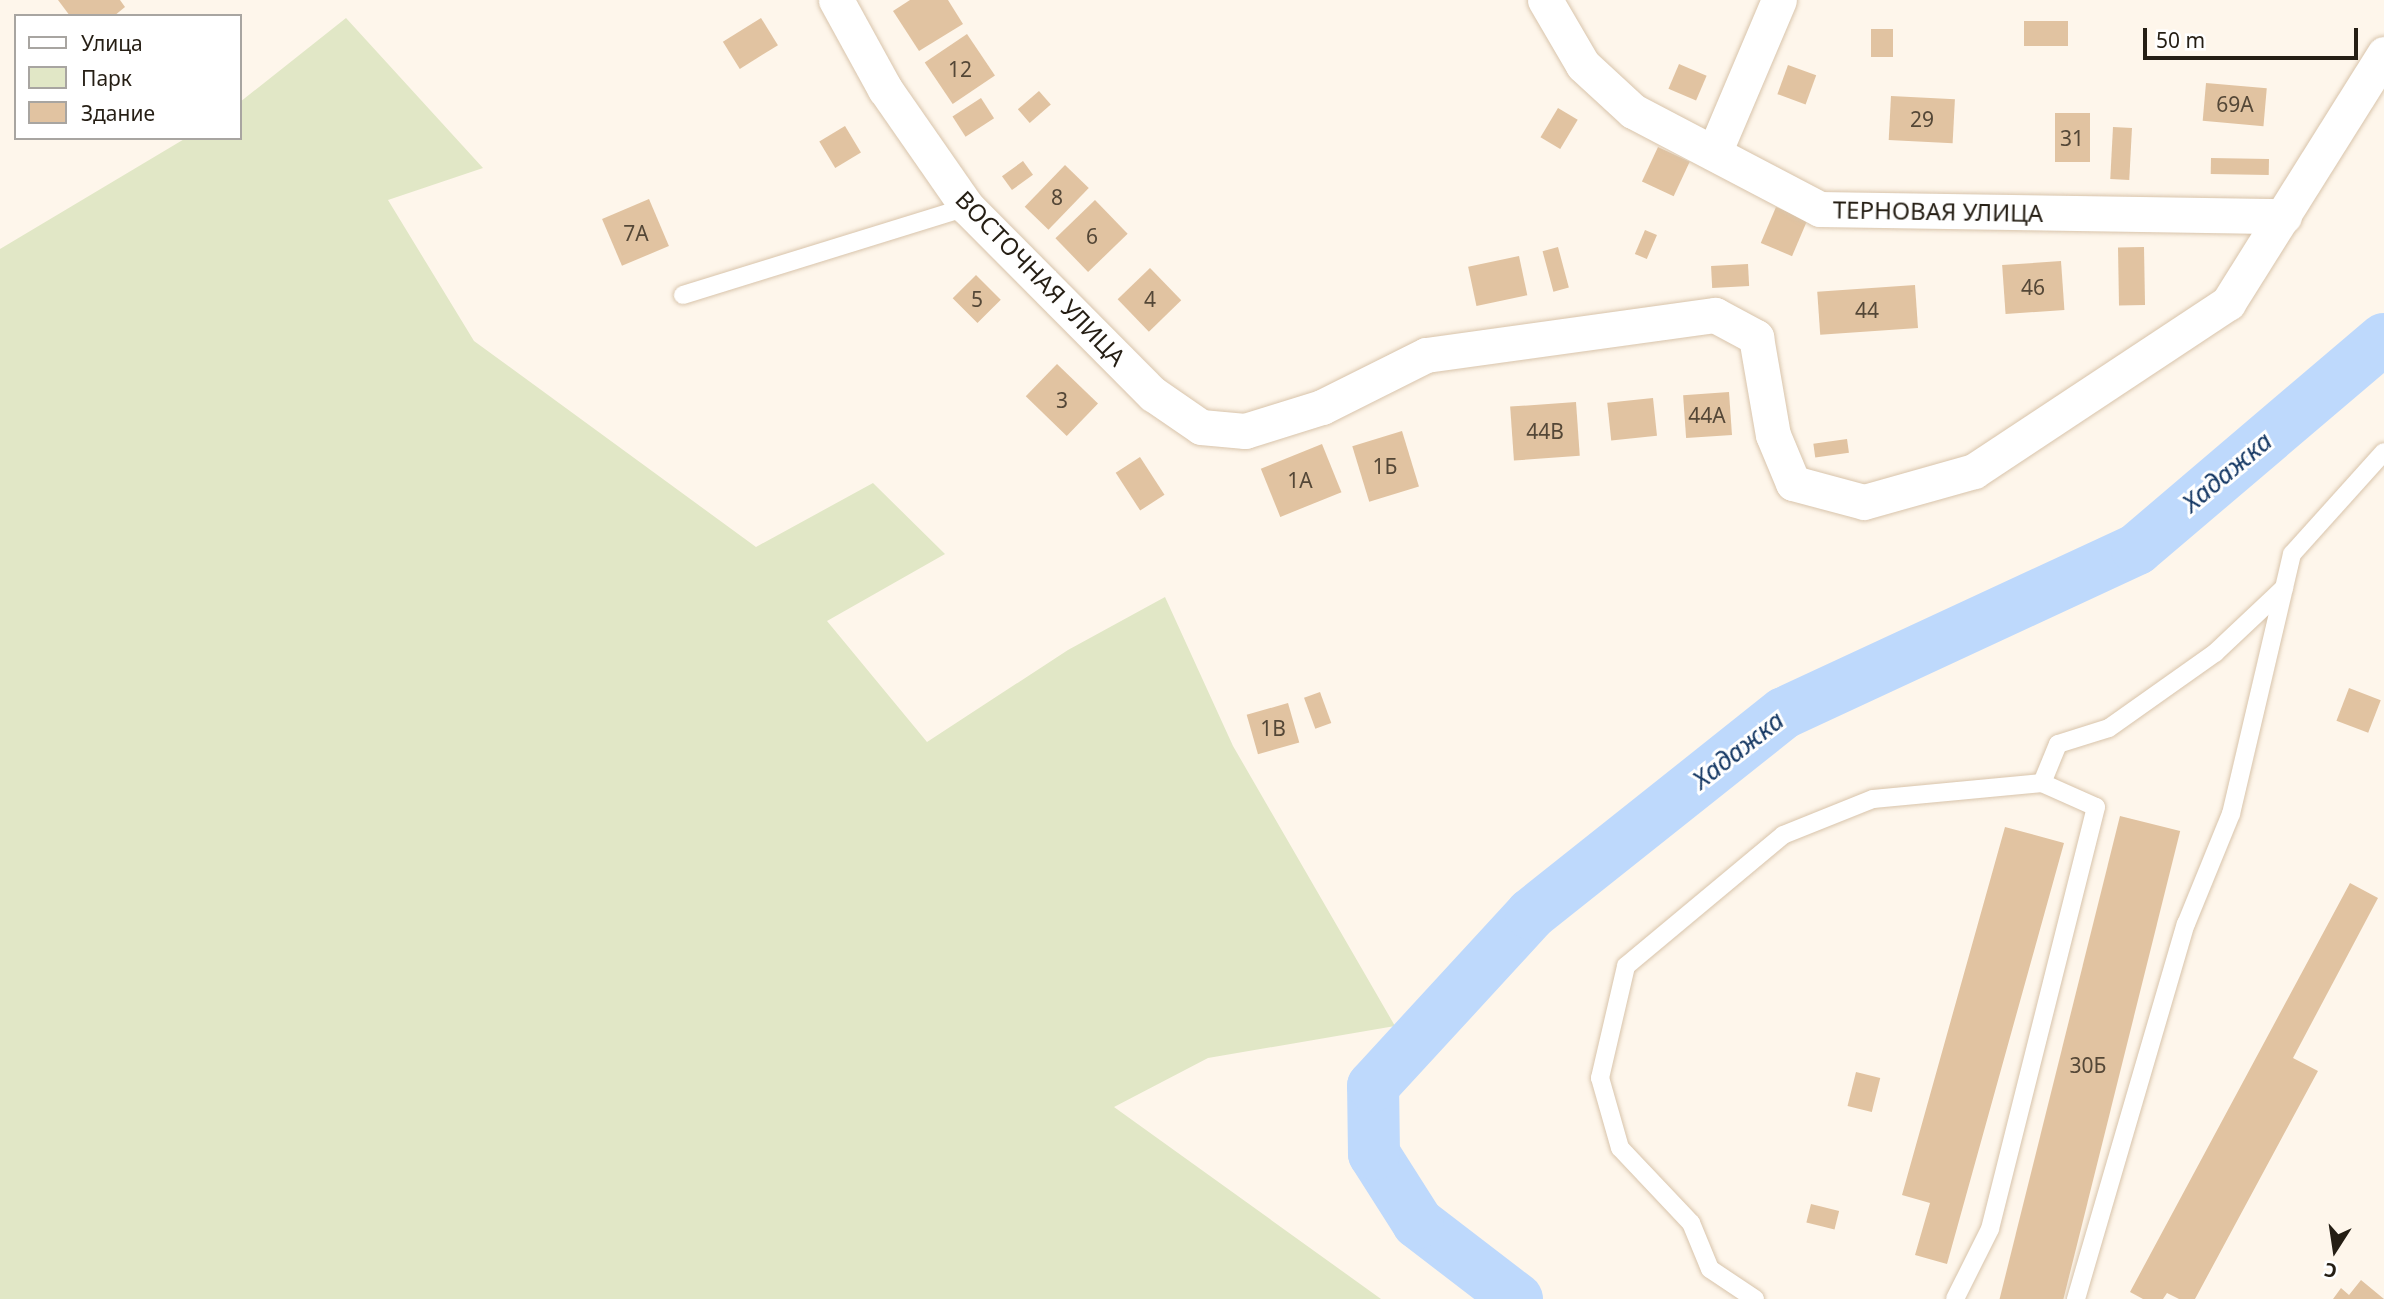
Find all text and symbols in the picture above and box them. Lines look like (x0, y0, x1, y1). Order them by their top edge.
legend (14, 14, 242, 140)
scale bar (2146, 14, 2361, 58)
text: 50 m (2156, 26, 2205, 54)
text: Улица (81, 29, 143, 57)
house number: 12 (948, 56, 972, 82)
text: Парк (81, 64, 132, 92)
house number: 69А (2216, 91, 2254, 117)
text: Здание (81, 99, 155, 127)
house number: 29 (1910, 106, 1934, 132)
house number: 31 (2060, 125, 2084, 151)
house number: 8 (1051, 184, 1063, 210)
street label: ВОСТОЧНАЯ УЛИЦА (950, 185, 1132, 371)
street label: ТЕРНОВАЯ УЛИЦА (1833, 195, 2043, 227)
house number: 7А (623, 220, 649, 246)
house number: 6 (1086, 223, 1098, 249)
house number: 46 (2021, 274, 2045, 300)
house number: 5 (971, 286, 983, 312)
house number: 4 (1144, 286, 1156, 312)
house number: 44 (1855, 297, 1879, 323)
house number: 3 (1056, 387, 1068, 413)
house number: 44А (1688, 402, 1726, 428)
house number: 44В (1526, 418, 1564, 444)
water label: Хадажка (2176, 425, 2278, 519)
house number: 1Б (1373, 453, 1397, 479)
house number: 1А (1287, 467, 1313, 493)
water label: Хадажка (1686, 705, 1790, 795)
house number: 1В (1260, 715, 1286, 741)
house number: 30Б (2070, 1052, 2106, 1078)
north arrow (2300, 1215, 2370, 1285)
text: С (2322, 1257, 2339, 1285)

